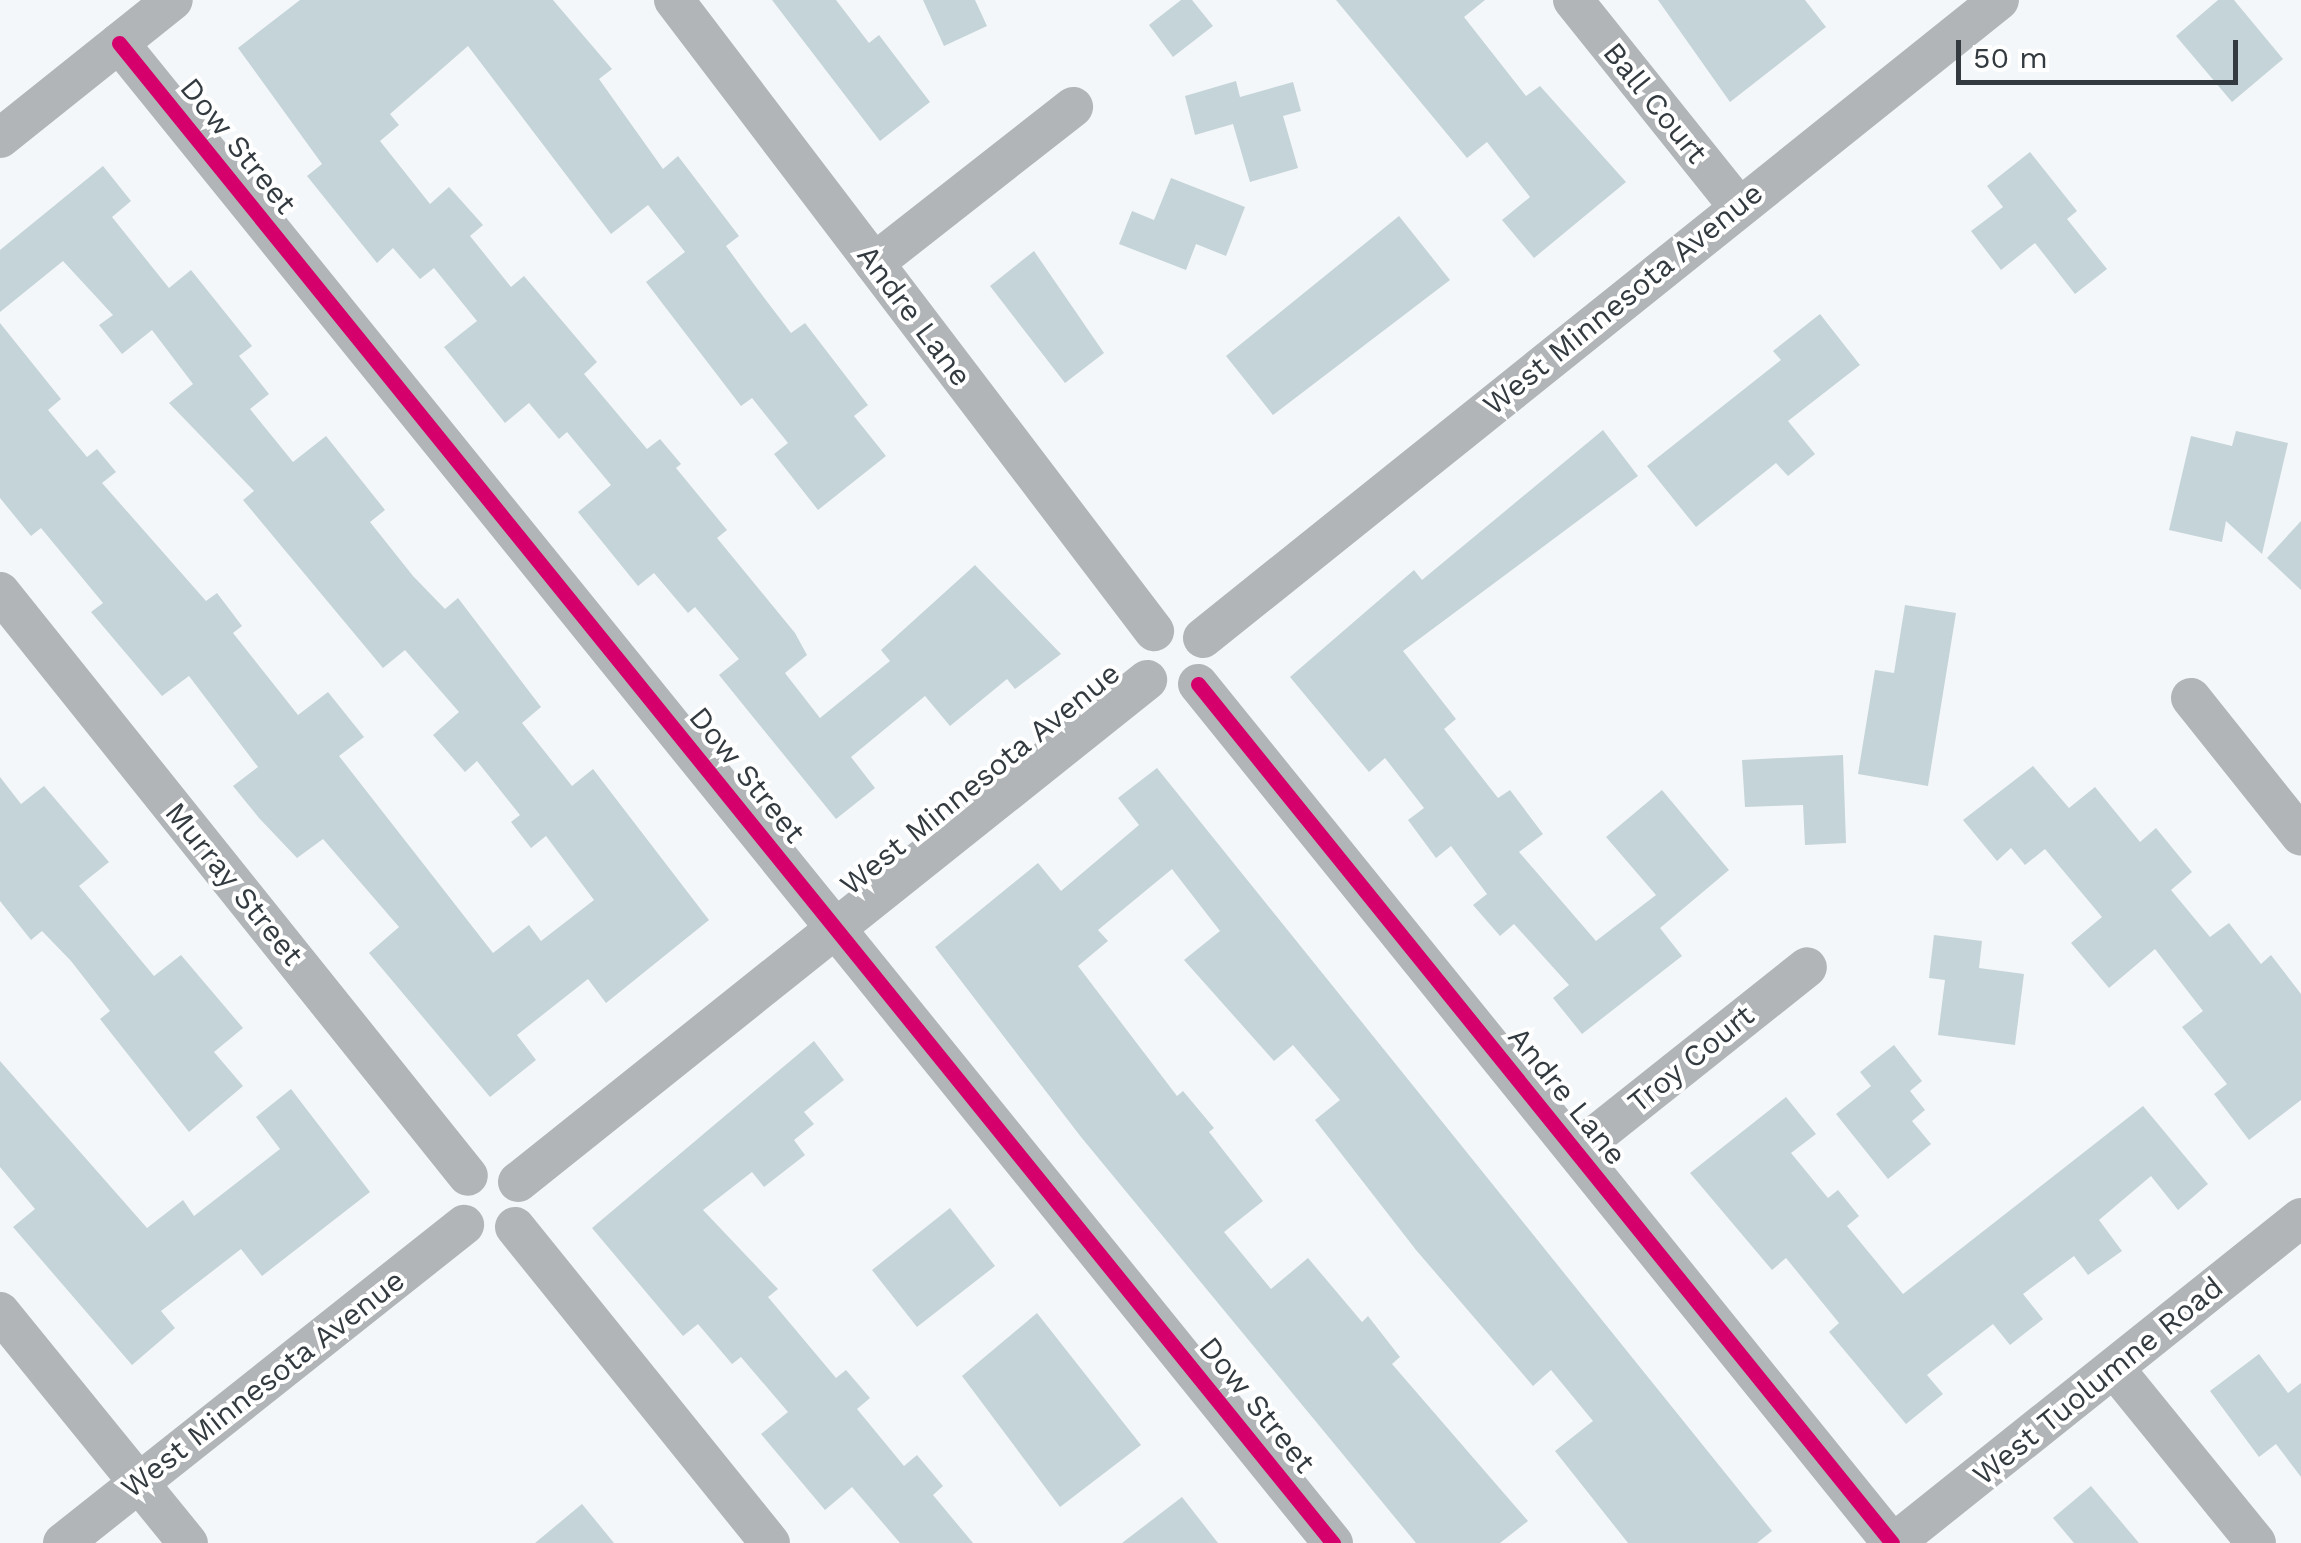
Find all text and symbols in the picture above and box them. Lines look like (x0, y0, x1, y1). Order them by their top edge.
scale bar (1961, 20, 2244, 82)
street label: Ball Court (1595, 35, 1715, 171)
text: 50 m (1973, 40, 2048, 75)
street label: Dow Street (172, 71, 304, 221)
street label: West Minnesota Avenue (1475, 174, 1771, 424)
street label: Andre Lane (849, 238, 979, 394)
street label: West Minnesota Avenue (832, 654, 1128, 904)
street label: Dow Street (681, 700, 813, 850)
street label: Murray Street (157, 795, 311, 973)
street label: Troy Court (1621, 997, 1761, 1121)
street label: Andre Lane (1500, 1020, 1634, 1172)
street label: West Minnesota Avenue (114, 1262, 412, 1506)
street label: West Tuolumne Road (1965, 1269, 2231, 1493)
street label: Dow Street (1191, 1330, 1323, 1480)

